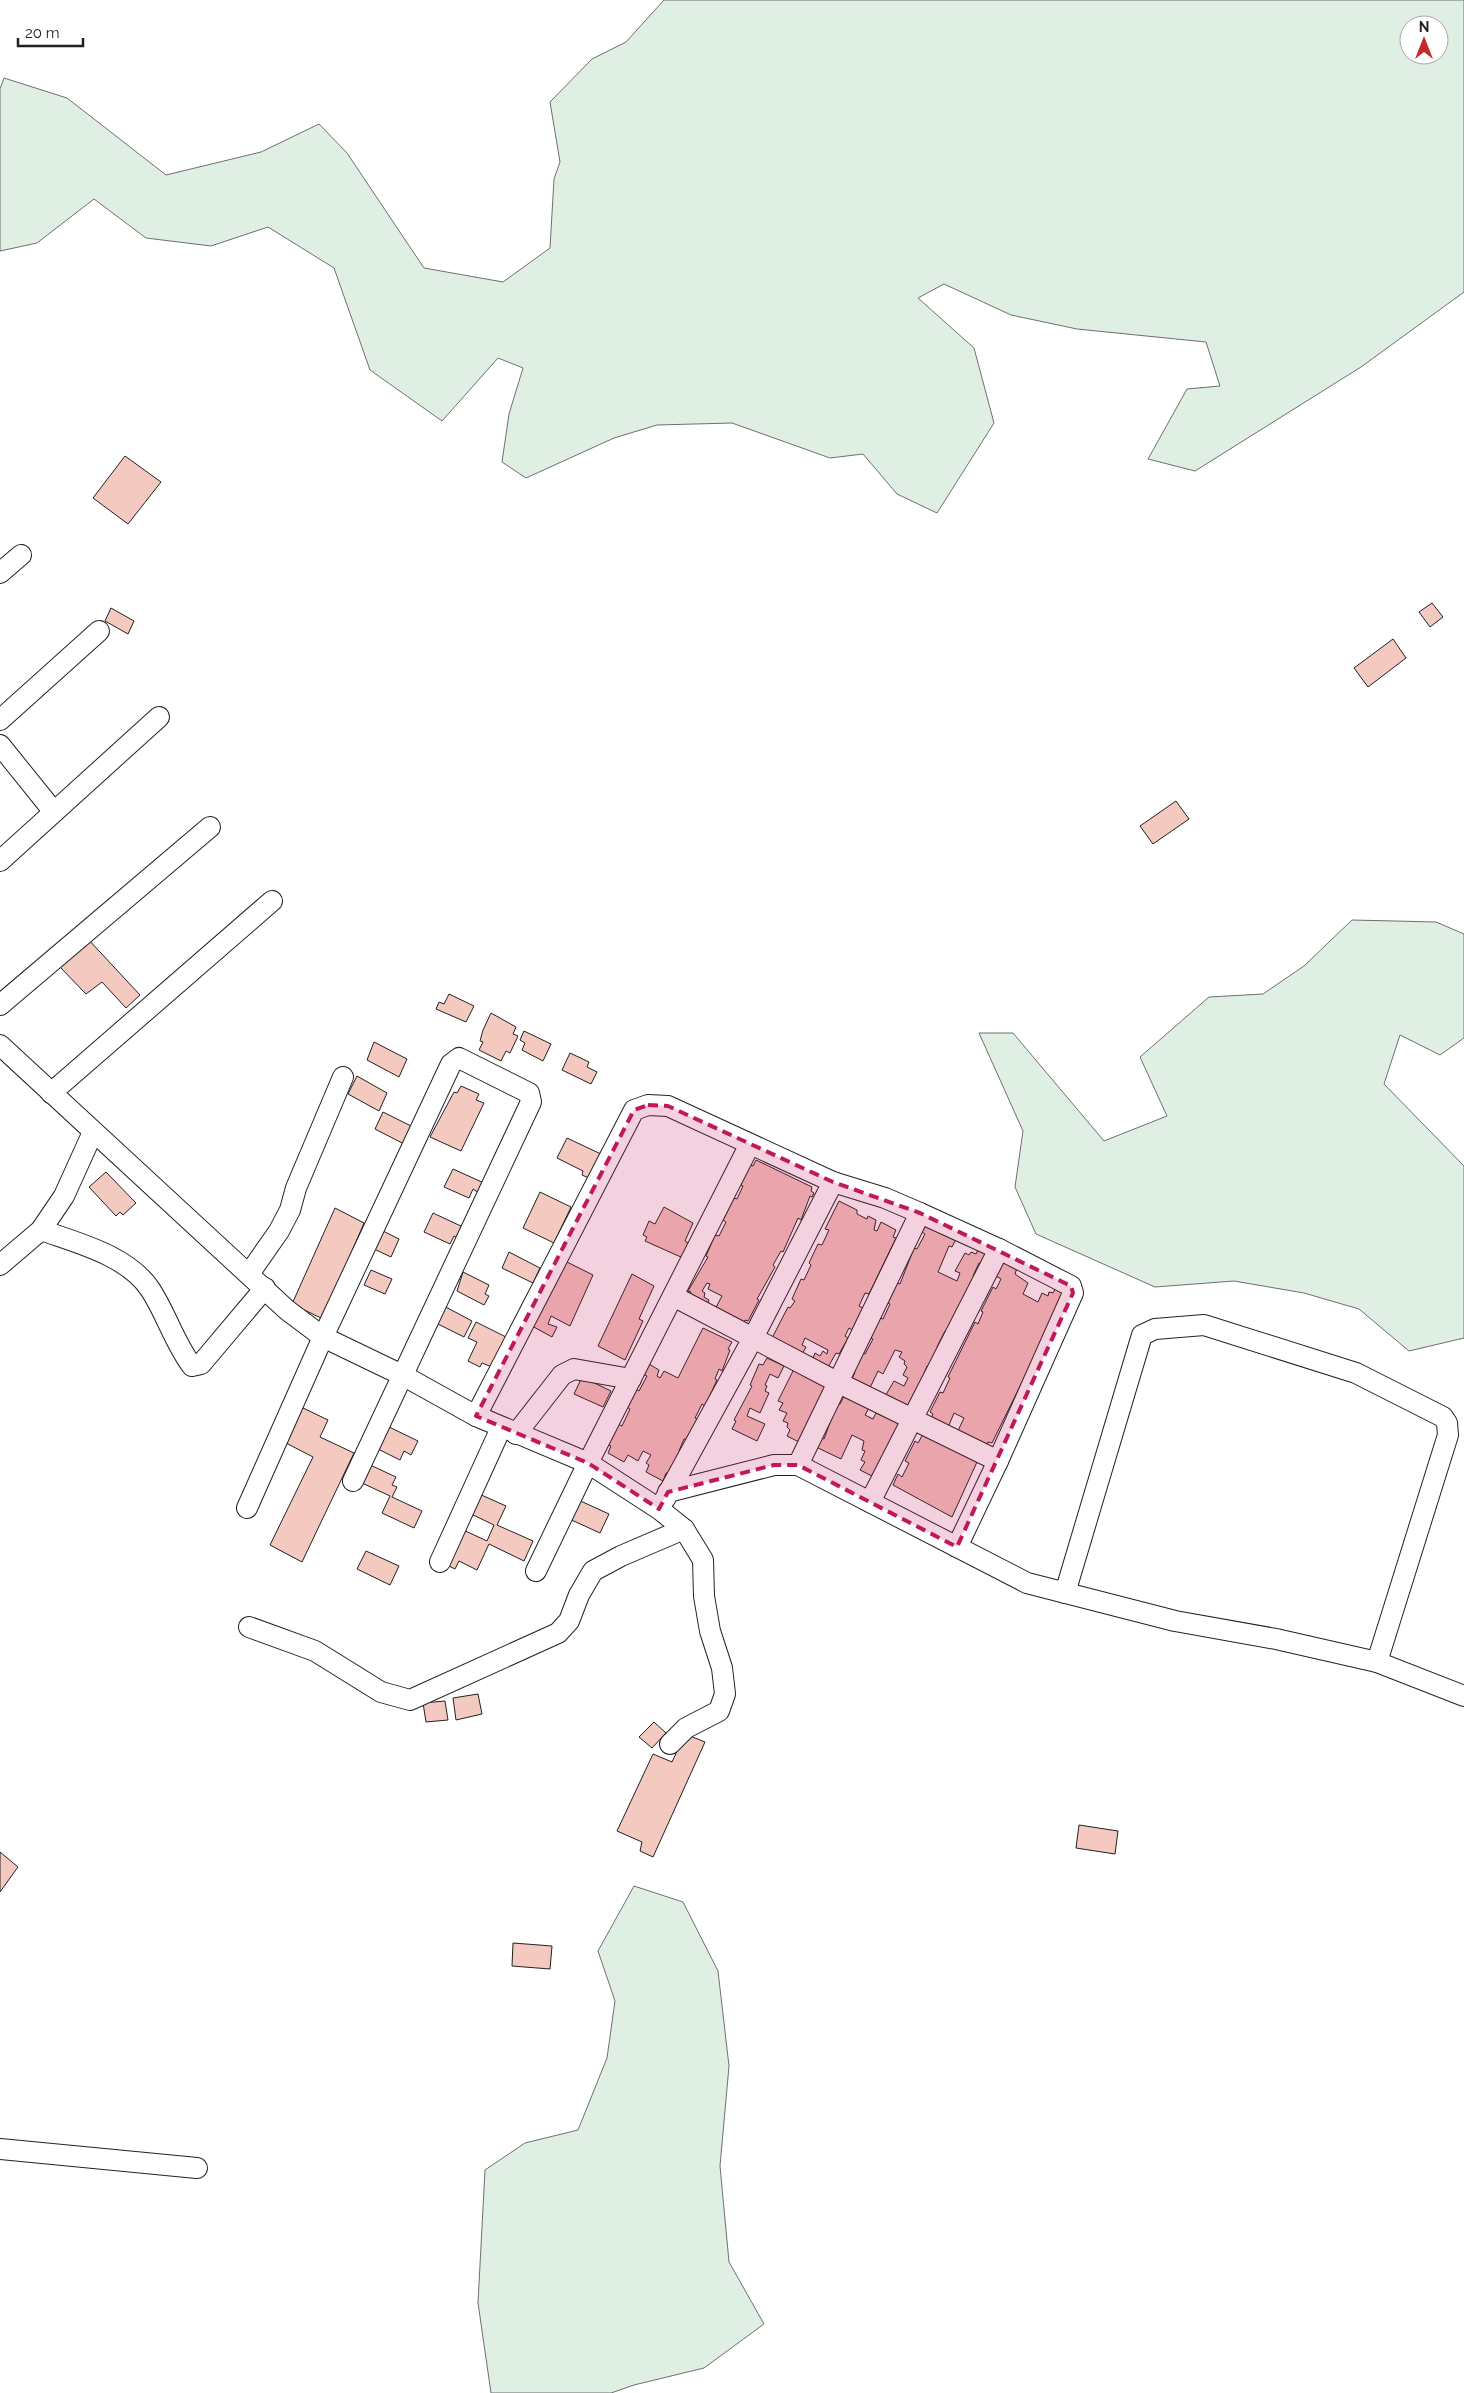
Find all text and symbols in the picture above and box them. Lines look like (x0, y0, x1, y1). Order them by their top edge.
scale bar (18, 15, 82, 47)
north arrow (1399, 15, 1449, 65)
text: N (1419, 19, 1429, 35)
text: 20 m (25, 24, 60, 42)

